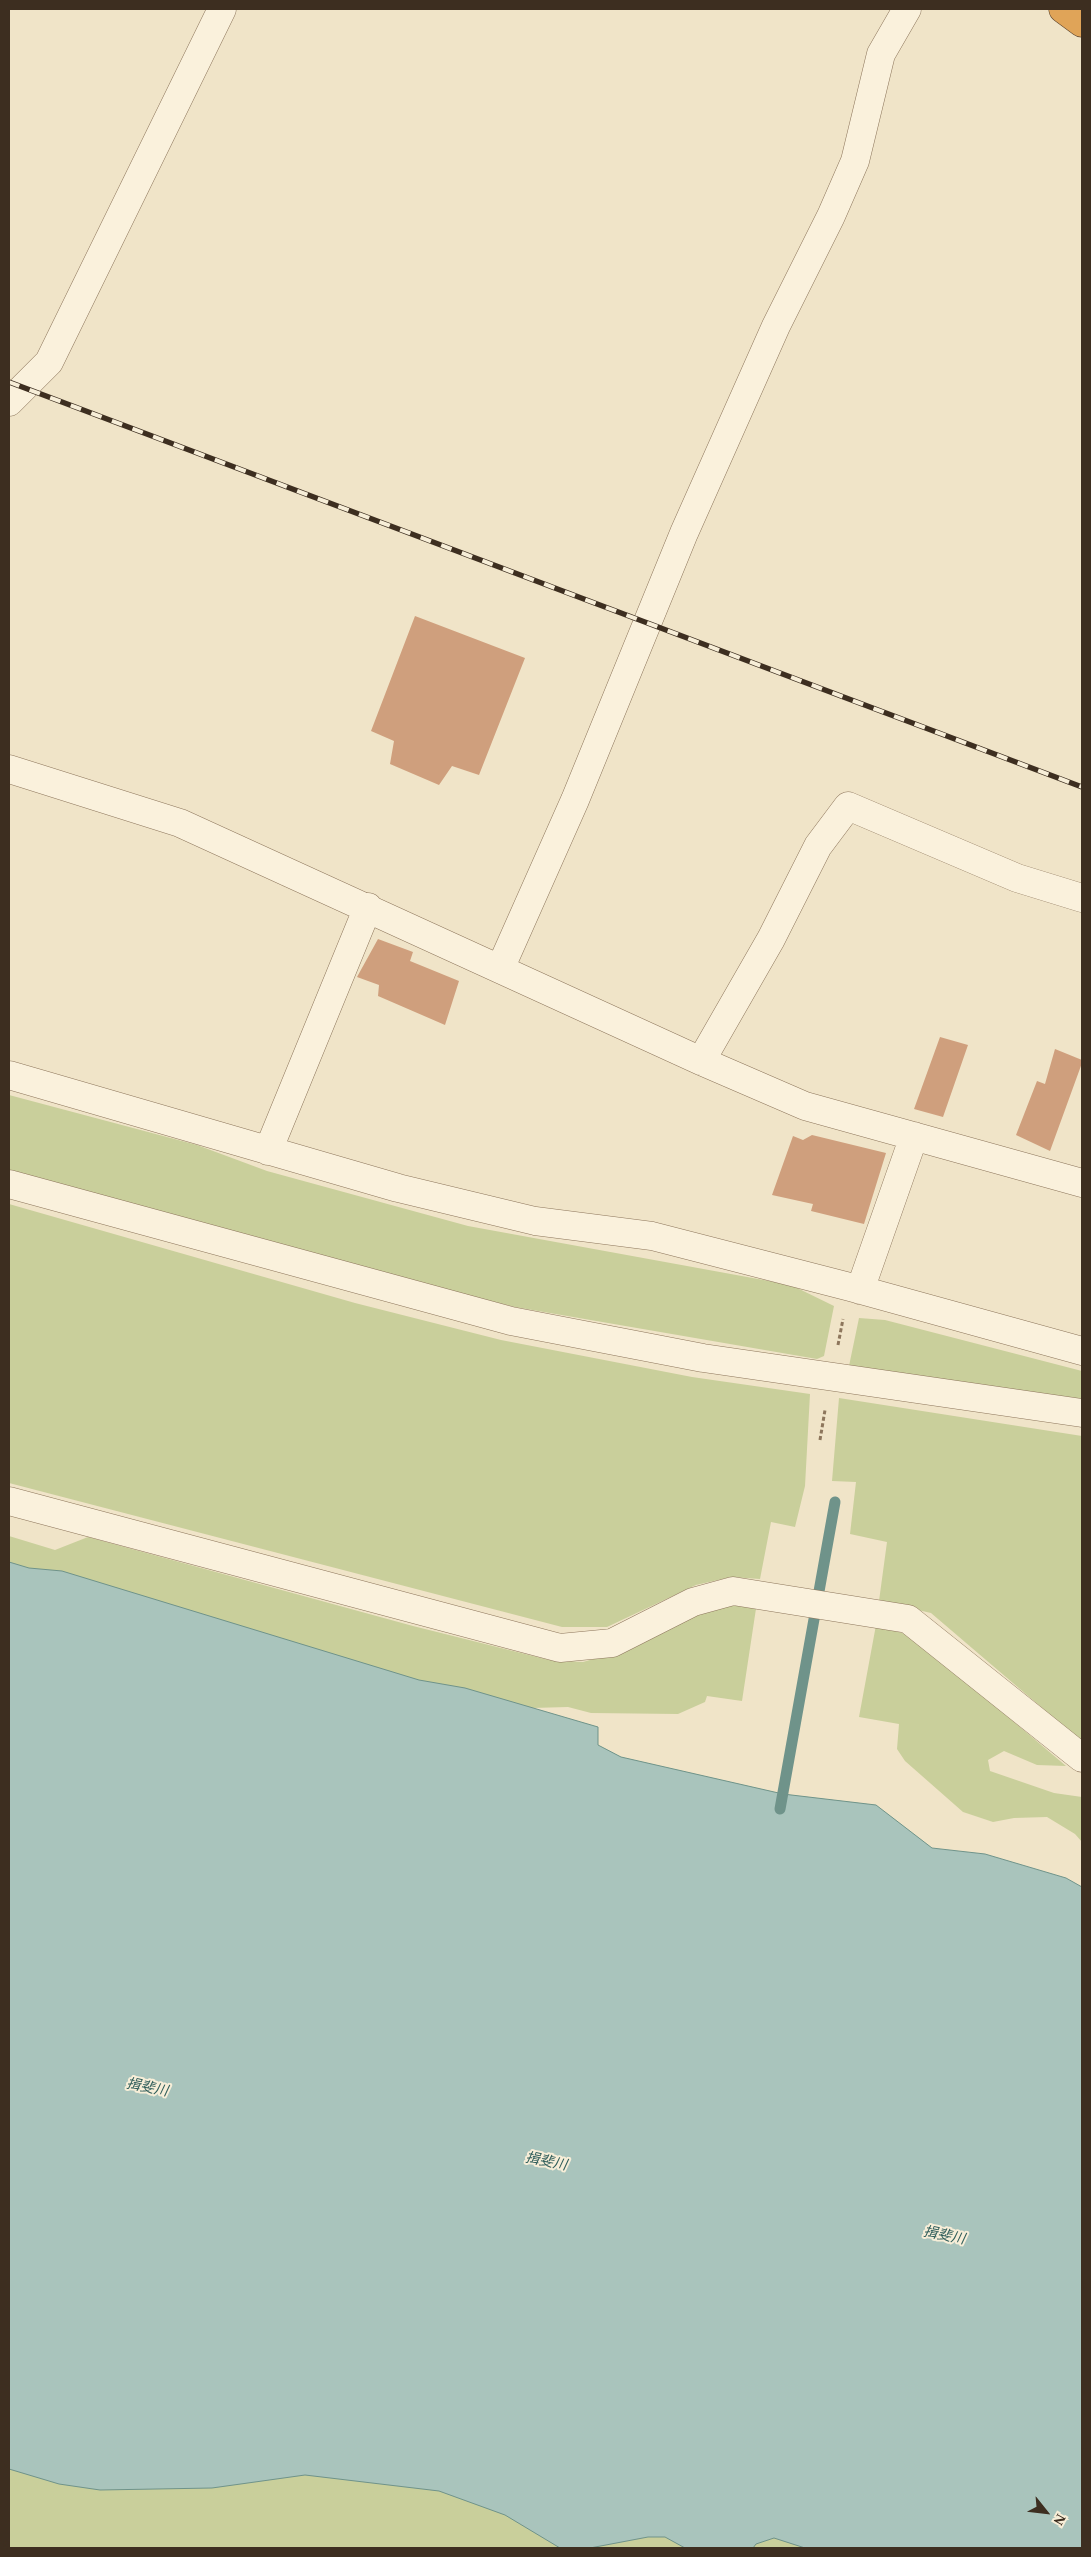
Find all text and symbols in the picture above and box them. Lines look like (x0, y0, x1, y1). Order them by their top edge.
water label: 揖斐川 (125, 2076, 169, 2100)
water label: 揖斐川 (524, 2150, 568, 2174)
water label: 揖斐川 (922, 2224, 966, 2248)
north arrow (1021, 2487, 1071, 2537)
text: N (1051, 2511, 1069, 2528)

